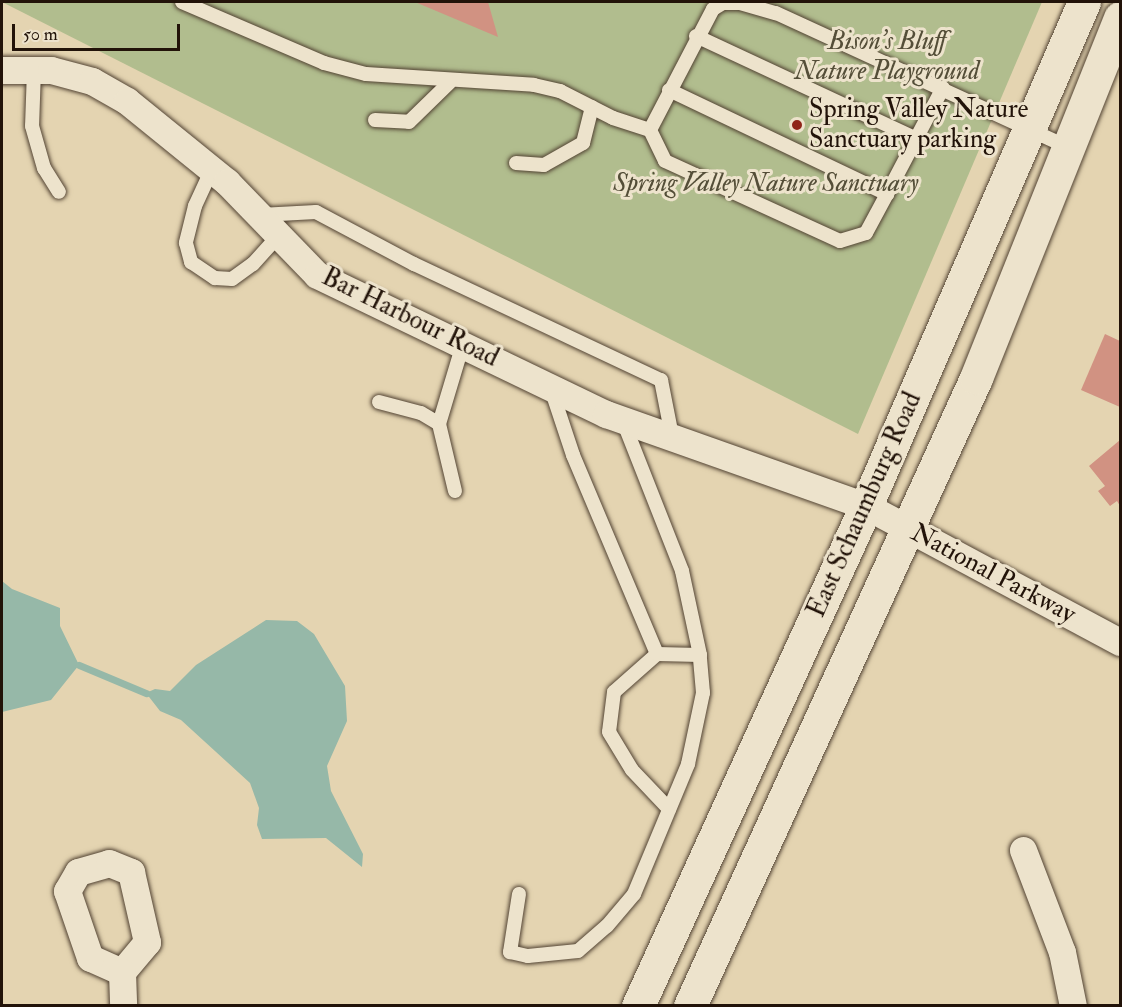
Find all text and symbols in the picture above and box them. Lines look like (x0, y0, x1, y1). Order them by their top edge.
scale bar (15, 12, 183, 50)
text: 50 m (23, 23, 58, 46)
park label: Bison's Bluff Nature Playground (795, 26, 979, 88)
place label: Spring Valley Nature Sanctuary parking (809, 94, 1028, 156)
marker: Spring Valley Nature Sanctuary parking (790, 118, 804, 132)
park label: Spring Valley Nature Sanctuary (613, 168, 919, 200)
street label: Bar Harbour Road (317, 262, 503, 374)
street label: East Schaumburg Road (801, 388, 929, 622)
street label: National Parkway (905, 517, 1081, 631)

